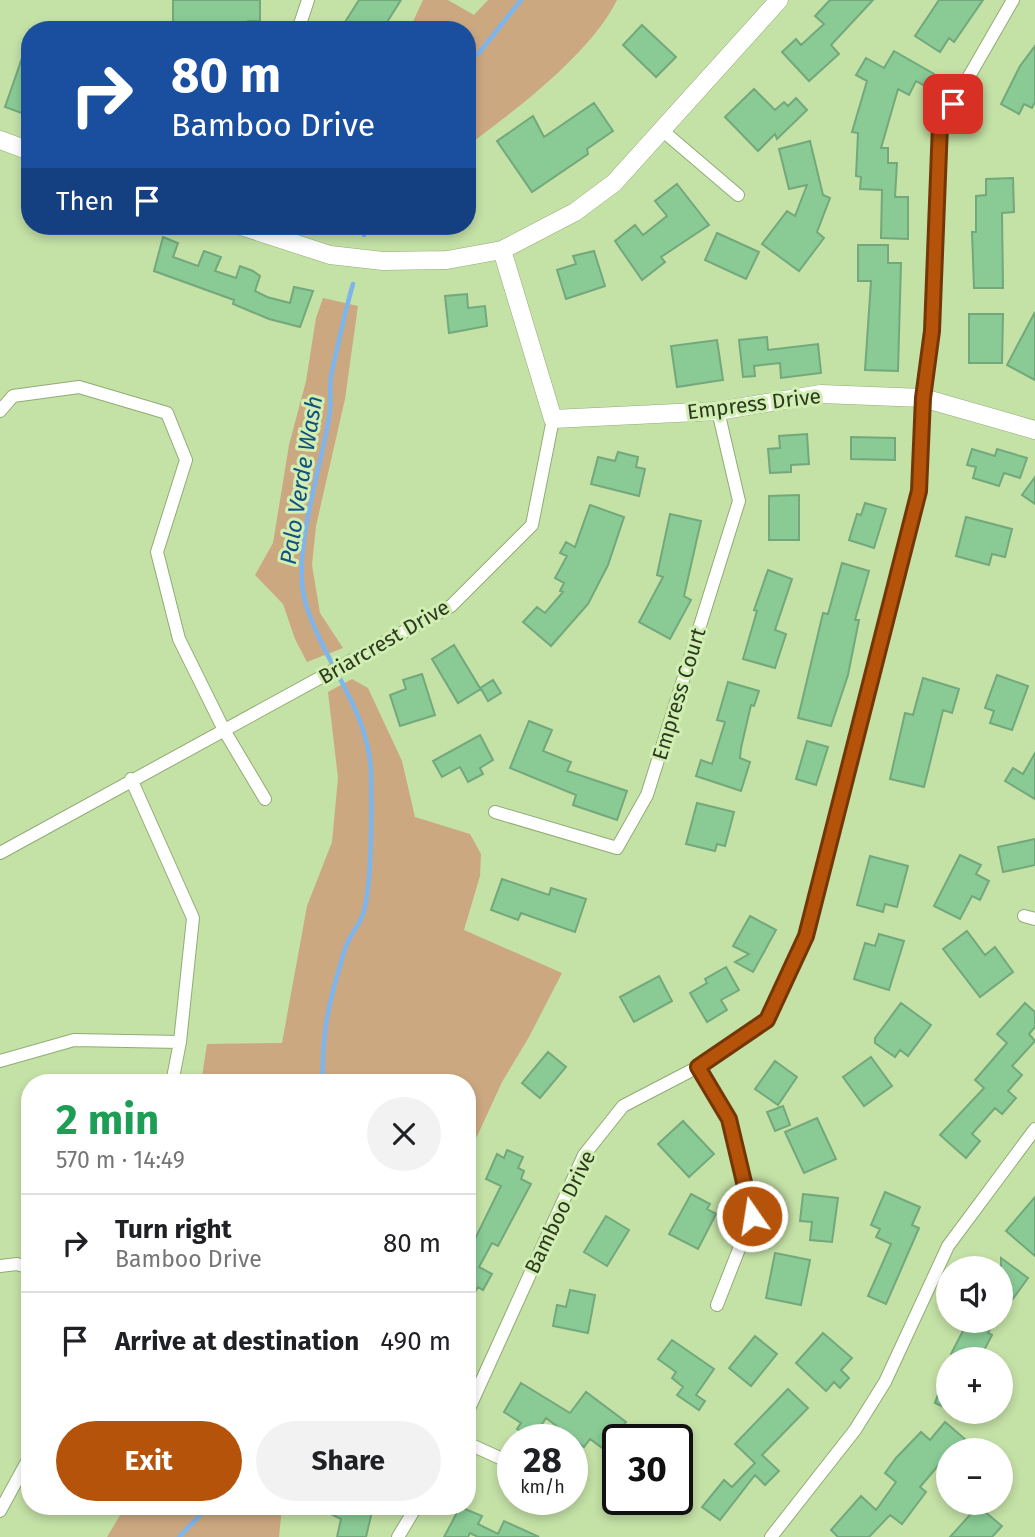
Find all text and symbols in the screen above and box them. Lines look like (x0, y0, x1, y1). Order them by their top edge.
text: 80 m (171, 46, 281, 105)
icon: right (56, 49, 147, 140)
pin (923, 74, 983, 134)
icon: arrive (934, 85, 972, 123)
text: Bamboo Drive (171, 106, 375, 144)
icon: arrive (128, 182, 166, 220)
text: Then (56, 186, 114, 217)
street label: Empress Drive (686, 383, 822, 425)
water label: Palo Verde Wash (274, 394, 328, 566)
street label: Briarcrest Drive (314, 594, 454, 690)
street label: Empress Court (647, 624, 712, 763)
text: 2 min (56, 1095, 159, 1145)
button: close (367, 1097, 441, 1171)
text: 570 m · 14:49 (56, 1146, 185, 1174)
street label: Bamboo Drive (519, 1146, 601, 1278)
position arrow (715, 1179, 789, 1253)
text: Turn right (115, 1214, 232, 1245)
icon: right (56, 1224, 94, 1262)
text: 80 m (383, 1228, 441, 1259)
text: Bamboo Drive (115, 1245, 262, 1273)
map controls (936, 1256, 1013, 1515)
button: sound (936, 1256, 1013, 1333)
icon: arrive (56, 1322, 94, 1360)
text: Arrive at destination (115, 1326, 359, 1357)
text: 490 m (380, 1326, 451, 1357)
button: + (936, 1347, 1013, 1424)
button: Exit (56, 1421, 242, 1501)
button: Share (256, 1421, 441, 1501)
speed limit sign: 30 (602, 1424, 693, 1515)
button: − (936, 1438, 1013, 1515)
text: 28 (523, 1439, 562, 1481)
text: km/h (520, 1476, 565, 1498)

